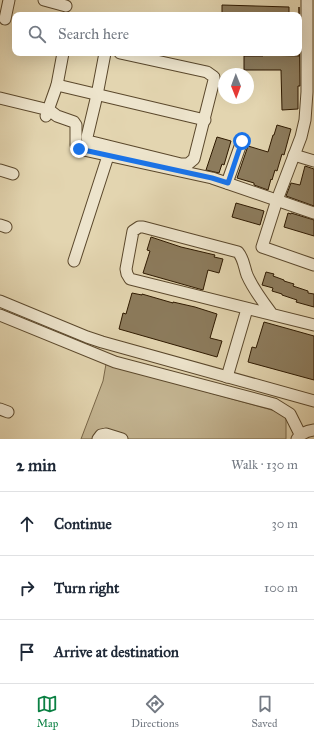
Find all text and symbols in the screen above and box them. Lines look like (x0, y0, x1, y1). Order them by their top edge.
search box (12, 12, 302, 56)
icon: search (26, 23, 48, 45)
text: Search here (58, 25, 129, 43)
north arrow (218, 68, 254, 104)
route start (233, 132, 251, 150)
route end (70, 140, 88, 158)
text: 2 min (16, 455, 56, 476)
text: Walk · 130 m (231, 457, 298, 473)
icon: ahead (16, 513, 38, 535)
text: Continue (54, 515, 112, 533)
text: 30 m (272, 516, 298, 532)
icon: right (16, 577, 38, 599)
text: Turn right (54, 579, 119, 597)
text: 100 m (264, 580, 298, 596)
icon: arrive (16, 641, 38, 663)
text: Arrive at destination (54, 643, 179, 661)
tab: Map (36, 693, 58, 730)
tab: Directions (131, 693, 179, 730)
tab: Saved (251, 693, 278, 730)

